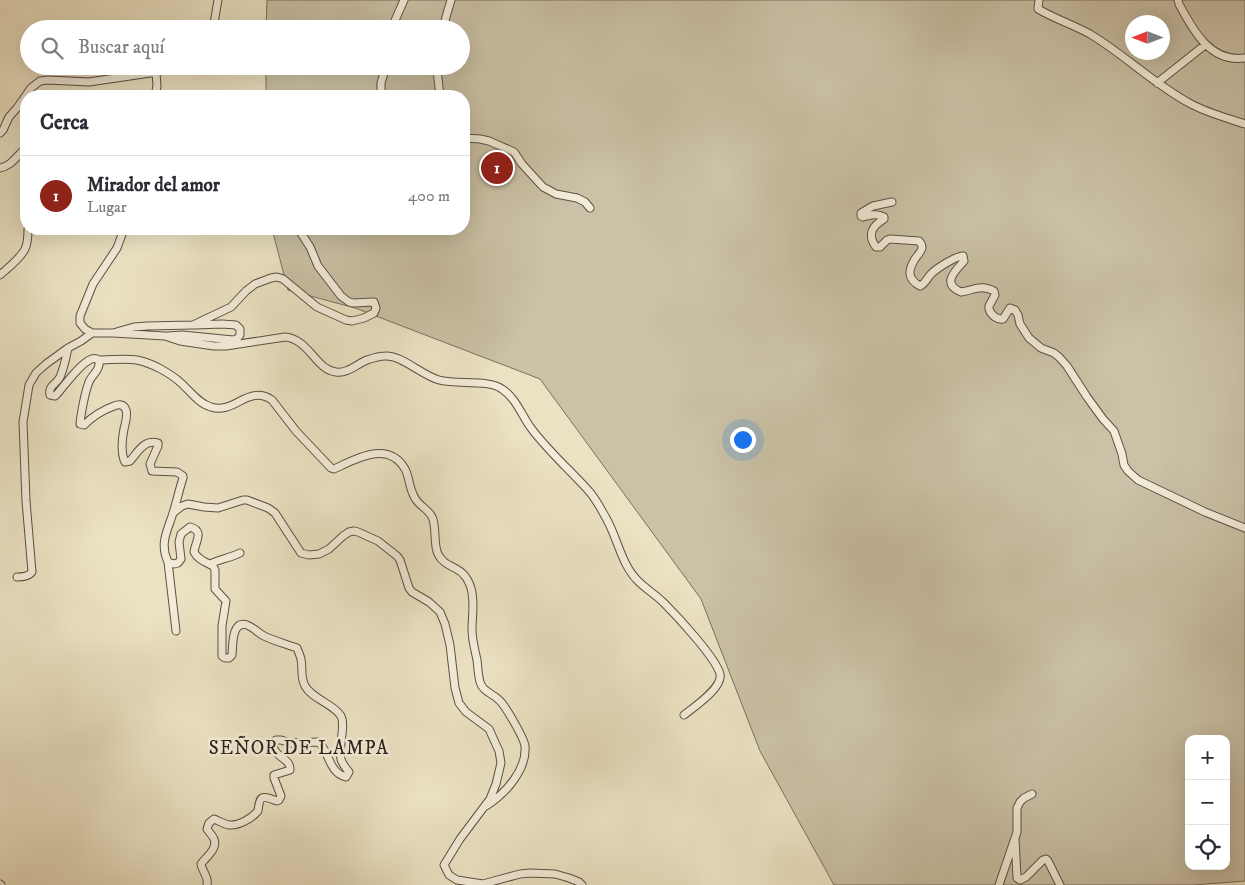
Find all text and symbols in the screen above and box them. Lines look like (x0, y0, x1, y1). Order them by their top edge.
north arrow (1125, 15, 1170, 60)
search box (20, 20, 470, 75)
icon: search (38, 34, 66, 62)
text: Buscar aquí (78, 36, 164, 59)
text: Cerca (40, 110, 88, 136)
pin: 1 (481, 149, 513, 187)
text: Mirador del amor (87, 174, 220, 197)
text: 1 (53, 186, 59, 206)
text: 400 m (408, 186, 450, 206)
text: Lugar (87, 197, 127, 217)
your location (730, 427, 756, 453)
district label: SEÑOR DE LAMPA (209, 735, 389, 760)
map controls (1185, 735, 1230, 870)
button: + (1185, 735, 1230, 780)
button: − (1185, 780, 1230, 825)
button: locate (1185, 825, 1230, 870)

